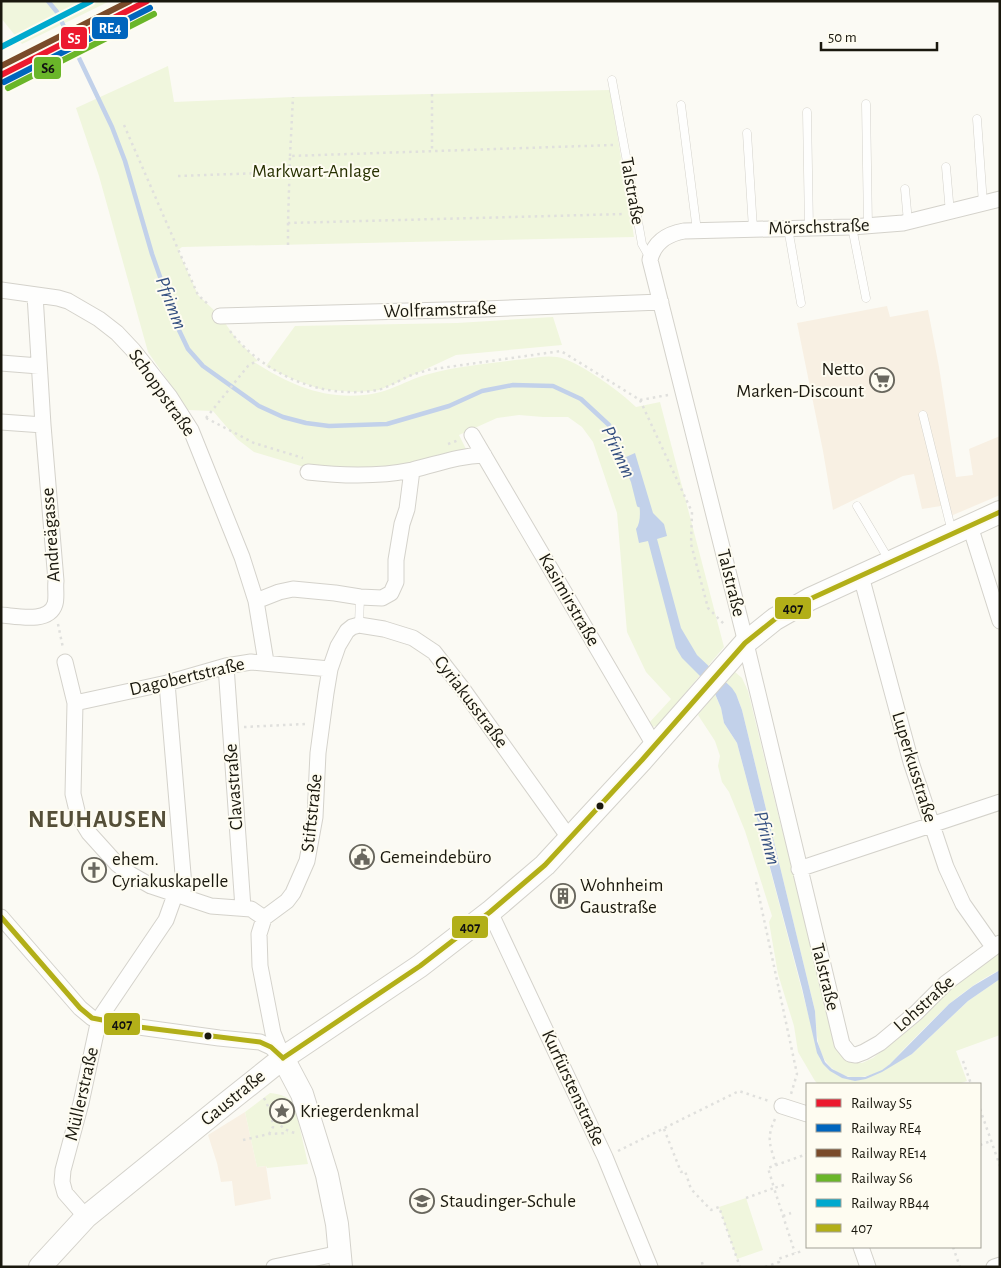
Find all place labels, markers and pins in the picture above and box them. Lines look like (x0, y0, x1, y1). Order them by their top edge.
place label: Netto Marken-Discount (736, 360, 864, 401)
supermarket icon: Netto Marken-Discount (869, 367, 895, 393)
unlabelled marker (595, 801, 605, 811)
public building icon: Gemeindebüro (349, 844, 375, 870)
place label: Gemeindebüro (380, 848, 491, 867)
place label: ehem. Cyriakuskapelle (112, 850, 228, 891)
church icon: ehem. Cyriakuskapelle (81, 857, 107, 883)
place label: Wohnheim Gaustraße (580, 876, 663, 917)
building icon: Wohnheim Gaustraße (550, 883, 576, 909)
unlabelled marker (203, 1031, 213, 1041)
place icon: Kriegerdenkmal (269, 1098, 295, 1124)
place label: Kriegerdenkmal (300, 1102, 419, 1121)
school or university icon: Staudinger-Schule (409, 1188, 435, 1214)
place label: Staudinger-Schule (440, 1192, 576, 1211)

